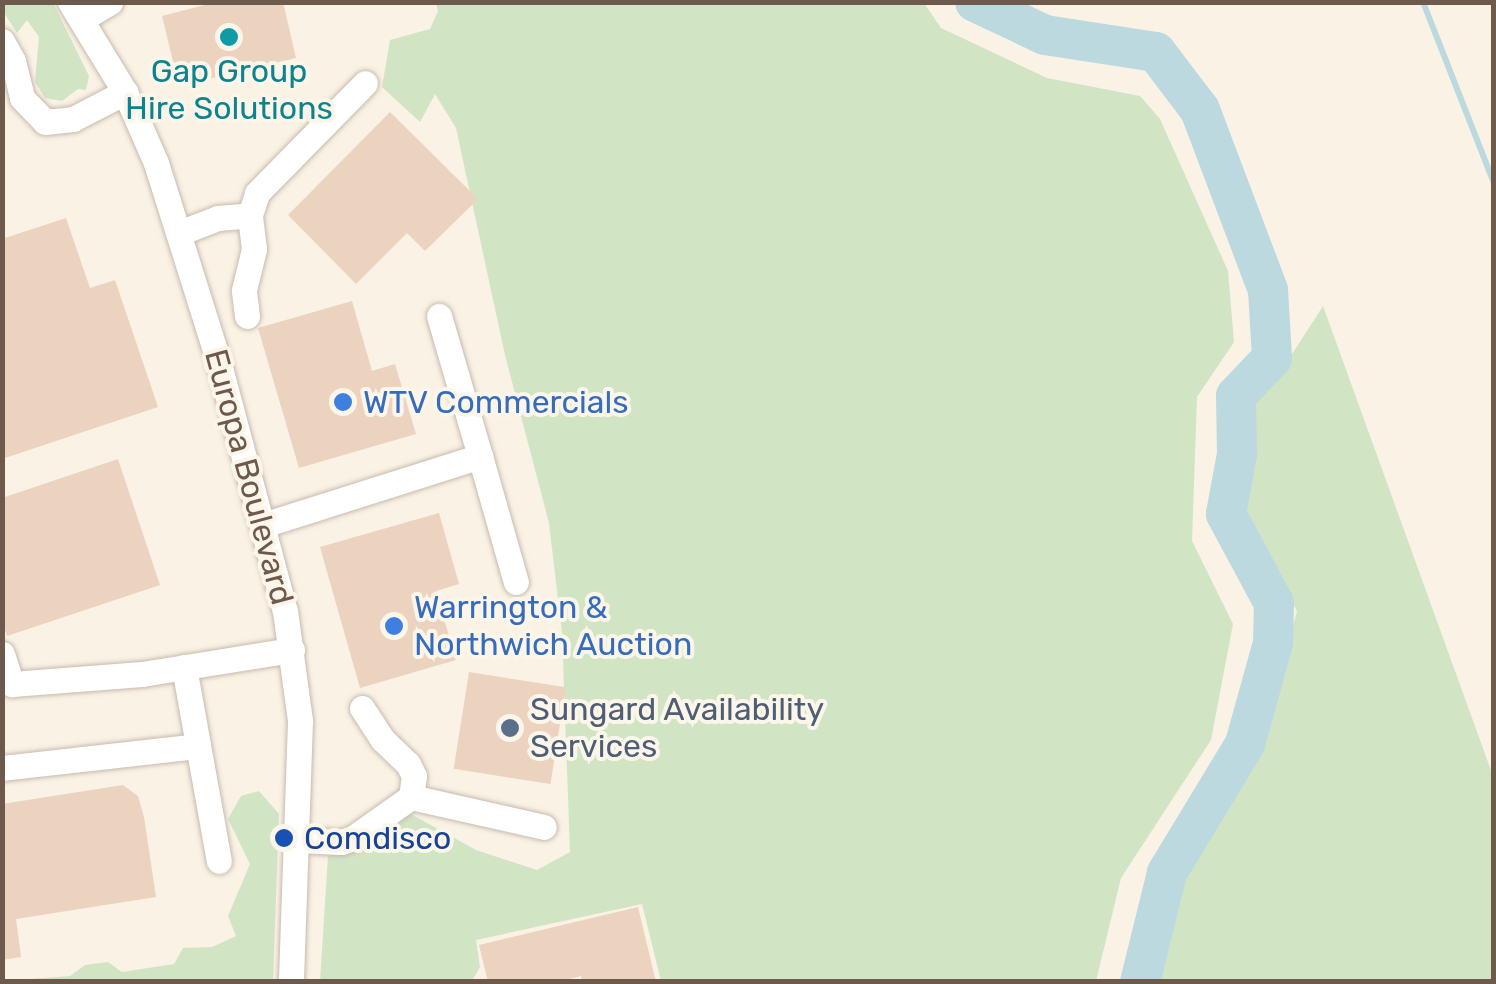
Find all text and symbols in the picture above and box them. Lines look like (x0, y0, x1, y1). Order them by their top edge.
marker: Gap Group Hire Solutions (218, 26, 240, 48)
place label: Gap Group Hire Solutions (125, 53, 333, 128)
street label: Europa Boulevard (196, 345, 302, 609)
place label: WTV Commercials (363, 383, 629, 421)
marker: WTV Commercials (332, 391, 354, 413)
place label: Warrington & Northwich Auction (414, 589, 693, 664)
marker: Warrington & Northwich Auction (383, 615, 405, 637)
place label: Sungard Availability Services (530, 691, 825, 766)
marker: Sungard Availability Services (499, 717, 521, 739)
place label: Comdisco (304, 819, 451, 857)
marker: Comdisco (273, 827, 295, 849)

